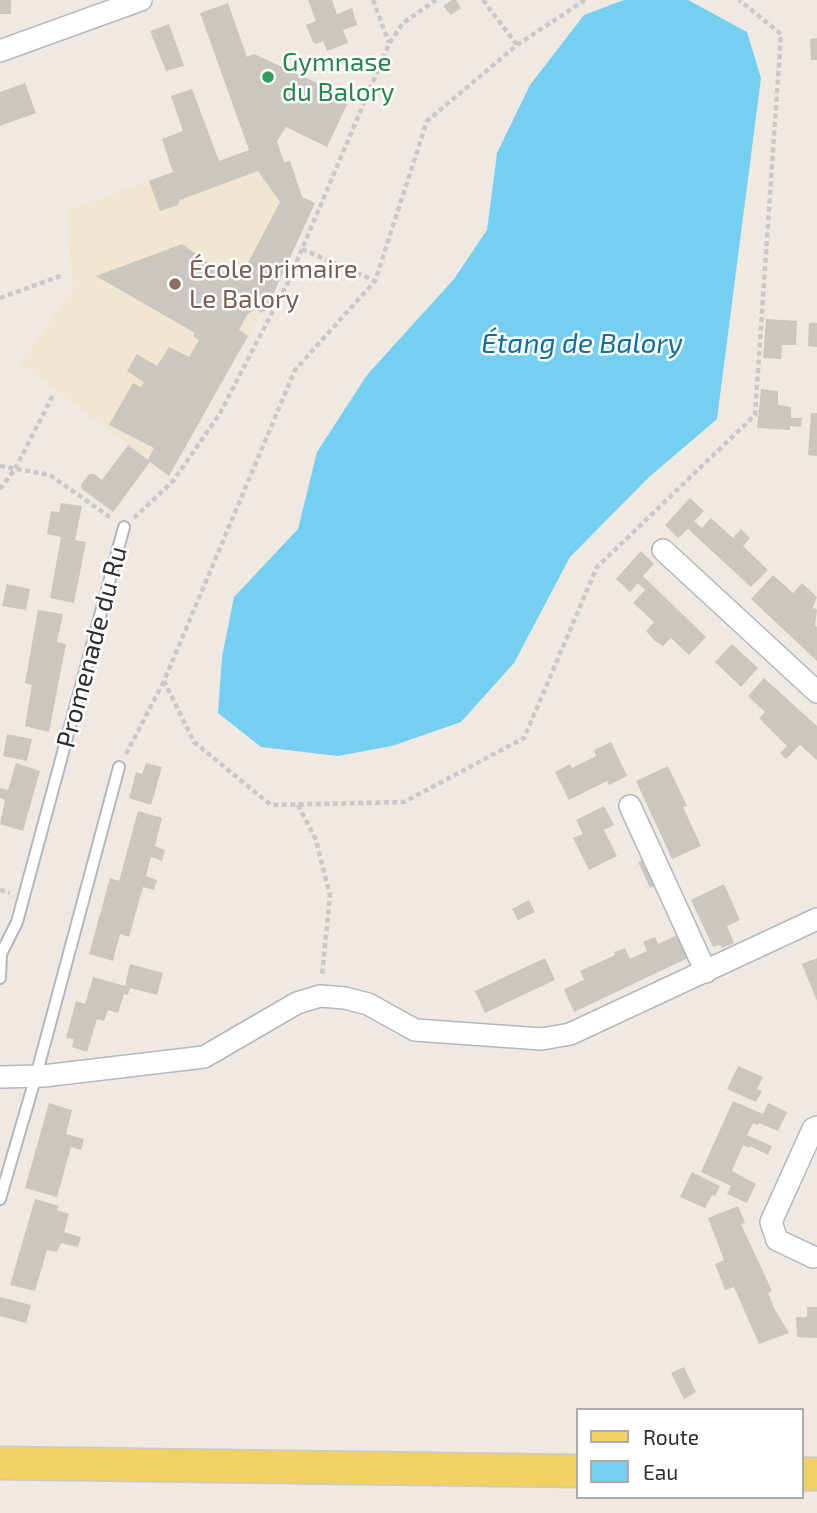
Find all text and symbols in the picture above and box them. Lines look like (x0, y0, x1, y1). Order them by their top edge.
place label: Gymnase du Balory (282, 46, 395, 108)
marker: Gymnase du Balory (260, 69, 276, 85)
place label: École primaire Le Balory (189, 253, 358, 314)
marker: École primaire Le Balory (167, 276, 183, 292)
water label: Étang de Balory (481, 327, 683, 361)
street label: Promenade du Ru (50, 543, 134, 751)
legend (576, 1408, 803, 1499)
text: Route (643, 1424, 699, 1449)
text: Eau (643, 1459, 678, 1484)

